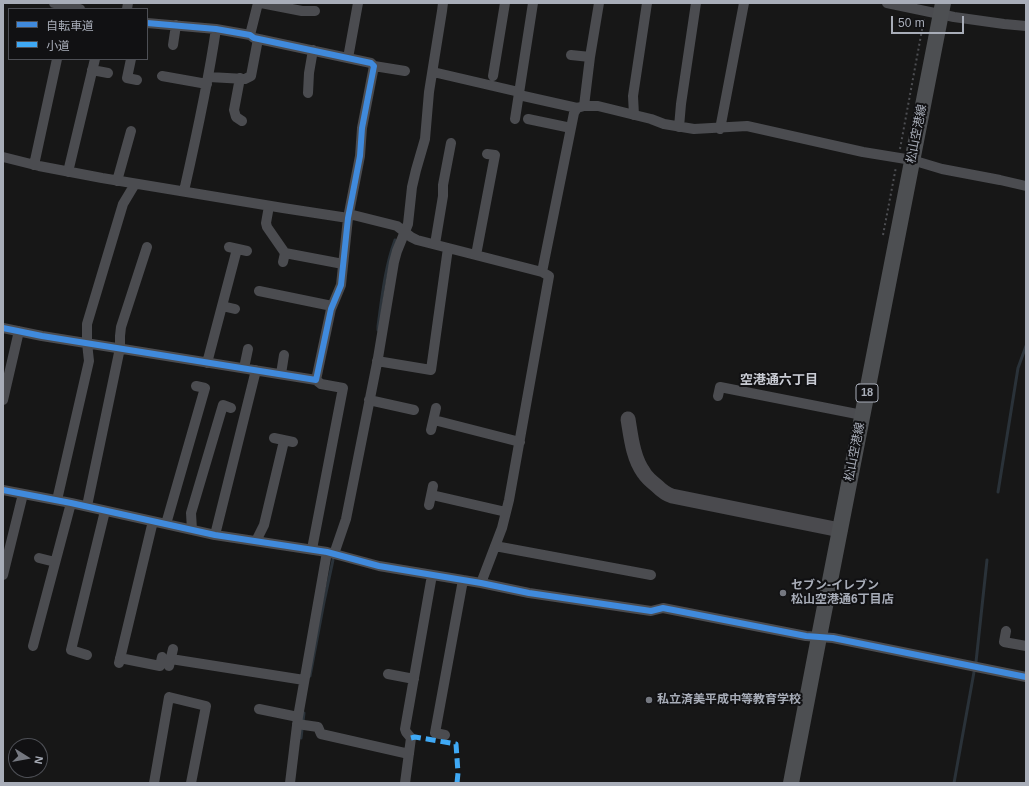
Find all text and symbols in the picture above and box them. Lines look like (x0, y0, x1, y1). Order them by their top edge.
legend (8, 8, 148, 60)
scale bar (893, 8, 966, 34)
text: 50 m (898, 16, 925, 30)
text: 自転車道 (46, 19, 94, 33)
text: 小道 (46, 39, 70, 53)
street label: 松山空港線 (904, 103, 930, 165)
district label: 空港通六丁目 (740, 372, 818, 388)
road number: 18 (856, 384, 878, 402)
street label: 松山空港線 (842, 421, 868, 483)
place label: セブン-イレブン 松山空港通6丁目店 (791, 579, 894, 607)
marker: セブン-イレブン 松山空港通6丁目店 (778, 588, 788, 598)
place label: 私立済美平成中等教育学校 (657, 693, 801, 707)
marker: 私立済美平成中等教育学校 (644, 695, 654, 705)
north arrow (8, 738, 48, 778)
text: N (32, 755, 45, 765)

